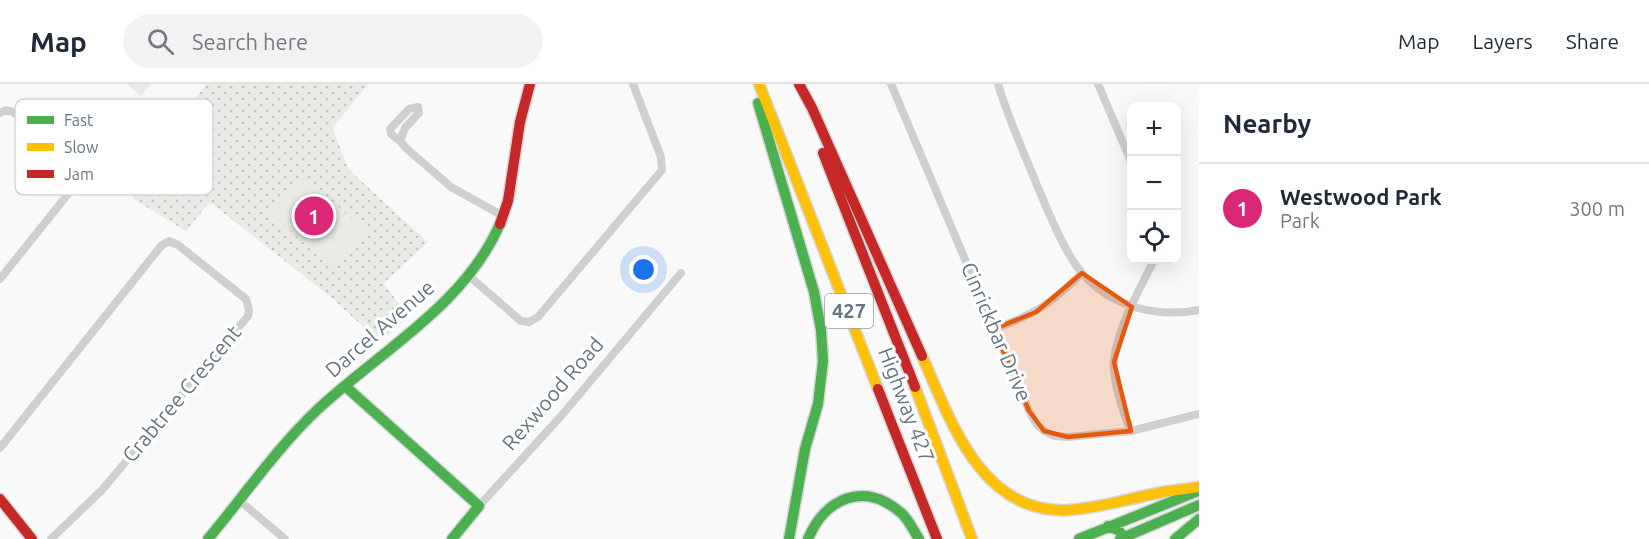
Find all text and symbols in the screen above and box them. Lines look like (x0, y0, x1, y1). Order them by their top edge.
search box (123, 14, 543, 68)
icon: search (144, 25, 177, 58)
text: Map (30, 26, 87, 57)
text: Search here (192, 29, 308, 54)
text: Map (1398, 29, 1439, 53)
text: Layers (1472, 29, 1533, 53)
text: Share (1566, 29, 1619, 53)
legend (15, 99, 213, 195)
map controls (1127, 102, 1181, 264)
button: + (1127, 102, 1181, 156)
text: Nearby (1223, 109, 1311, 138)
text: Fast (64, 111, 94, 129)
text: Slow (64, 138, 99, 156)
button: − (1127, 156, 1181, 210)
text: Jam (64, 165, 94, 183)
text: Westwood Park (1280, 184, 1442, 209)
pin: 1 (294, 194, 334, 238)
text: 1 (1237, 197, 1248, 220)
text: 300 m (1569, 197, 1625, 220)
text: Park (1280, 209, 1320, 232)
button: locate (1127, 210, 1181, 264)
your location (629, 255, 658, 284)
street label: Cinrickbar Drive (957, 258, 1037, 405)
street label: Darcel Avenue (320, 275, 439, 382)
road number: 427 (825, 294, 873, 328)
street label: Crabtree Crescent (117, 320, 245, 467)
street label: Rexwood Road (497, 332, 608, 455)
street label: Highway 427 (874, 344, 940, 466)

